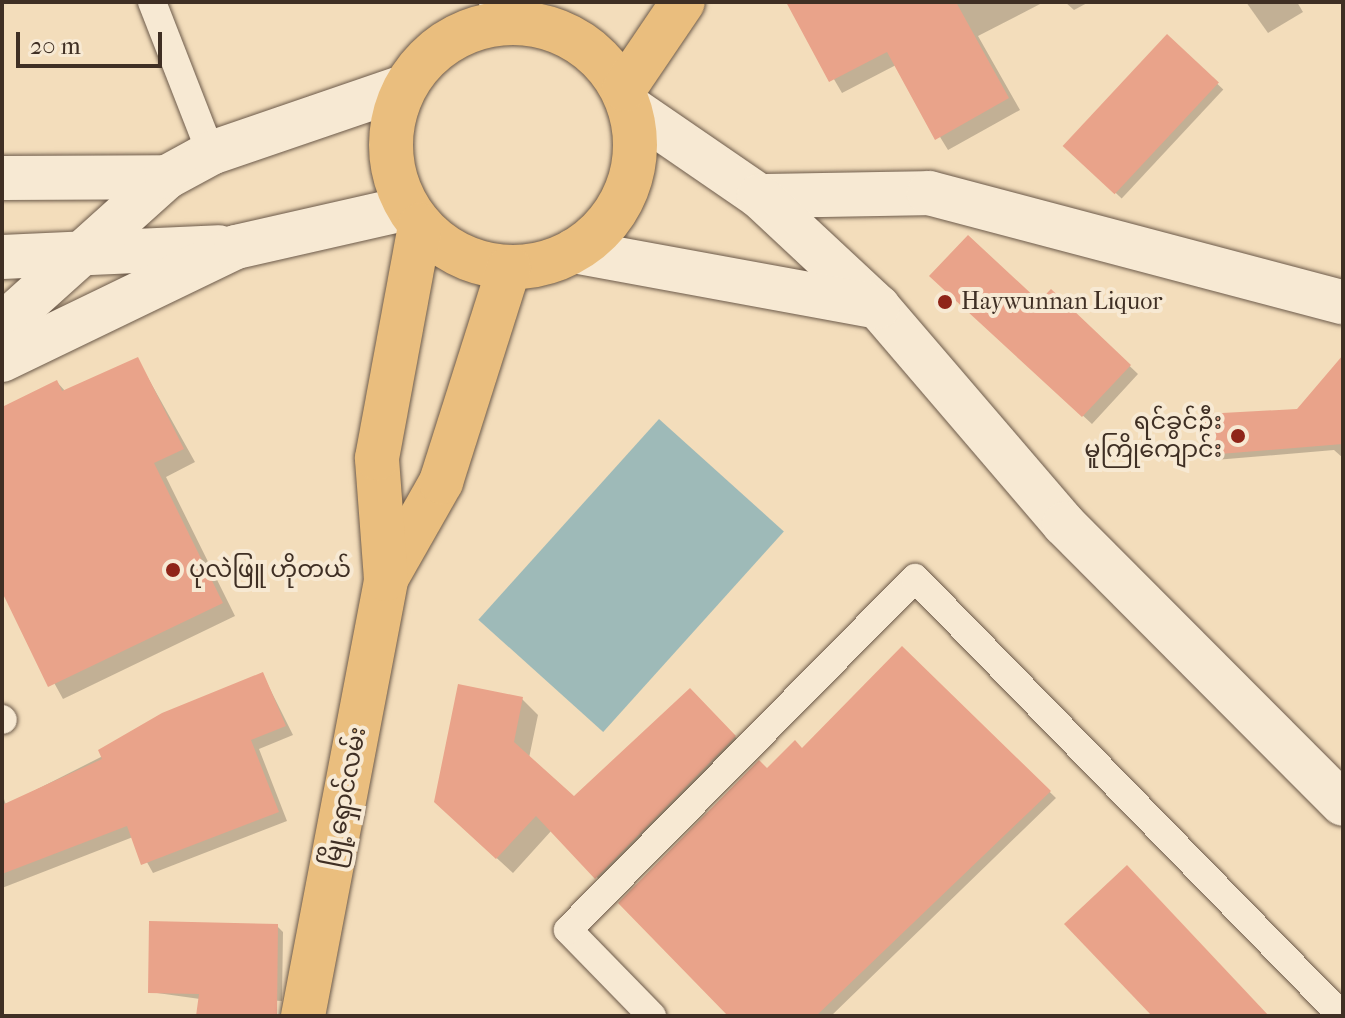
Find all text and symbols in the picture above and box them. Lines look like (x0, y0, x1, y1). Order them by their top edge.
scale bar (20, 16, 166, 66)
text: 20 m (30, 32, 81, 60)
place label: Haywunnan Liquor (961, 288, 1162, 316)
marker: Haywunnan Liquor (936, 293, 954, 311)
place label: ရင်ခွင်ဦး မူကြိုကျောင်း (1084, 408, 1222, 464)
marker: ရင်ခွင်ဦး မူကြိုကျောင်း (1229, 427, 1247, 445)
place label: ပုလဲဖြူ ဟိုတယ် (189, 556, 351, 584)
marker: ပုလဲဖြူ ဟိုတယ် (164, 561, 182, 579)
street label: မြို့ရှောင်လမ်း (317, 724, 373, 870)

